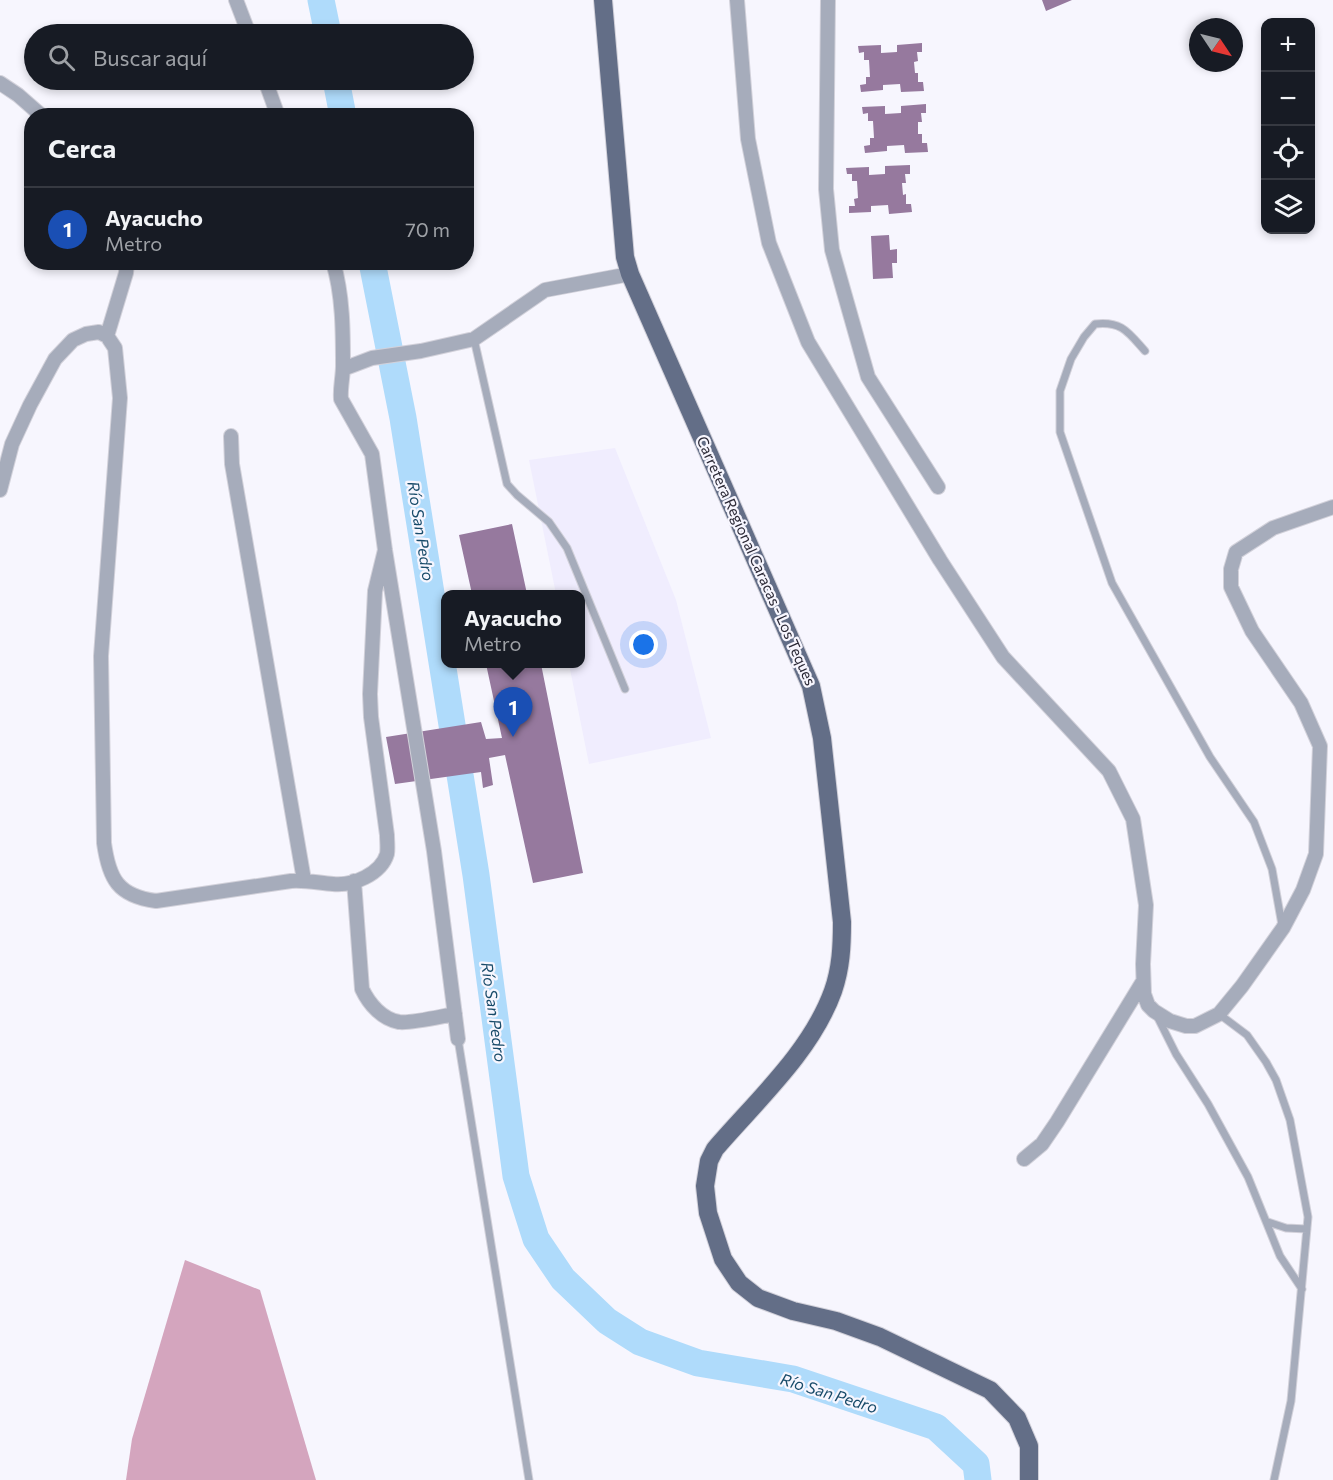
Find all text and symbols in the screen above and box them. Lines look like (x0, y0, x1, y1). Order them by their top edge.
north arrow (1189, 18, 1243, 72)
map controls (1261, 18, 1315, 234)
button: + (1261, 18, 1315, 72)
search box (24, 24, 474, 90)
icon: search (45, 41, 78, 74)
text: Buscar aquí (93, 44, 207, 71)
button: − (1261, 72, 1315, 126)
button: locate (1261, 126, 1315, 180)
text: Cerca (48, 132, 116, 163)
button: layers (1261, 180, 1315, 234)
text: Ayacucho (105, 204, 203, 231)
text: 1 (63, 217, 72, 241)
text: 70 m (405, 217, 450, 241)
text: Metro (105, 231, 162, 255)
street label: Carretera Regional Caracas - Los Teques (694, 433, 820, 688)
water label: Río San Pedro (404, 480, 439, 582)
popup (441, 590, 585, 668)
text: Ayacucho (464, 604, 562, 631)
your location (629, 630, 658, 659)
text: Metro (464, 631, 521, 655)
pin: 1 (494, 688, 532, 737)
water label: Río San Pedro (478, 961, 511, 1063)
water label: Río San Pedro (778, 1369, 880, 1416)

